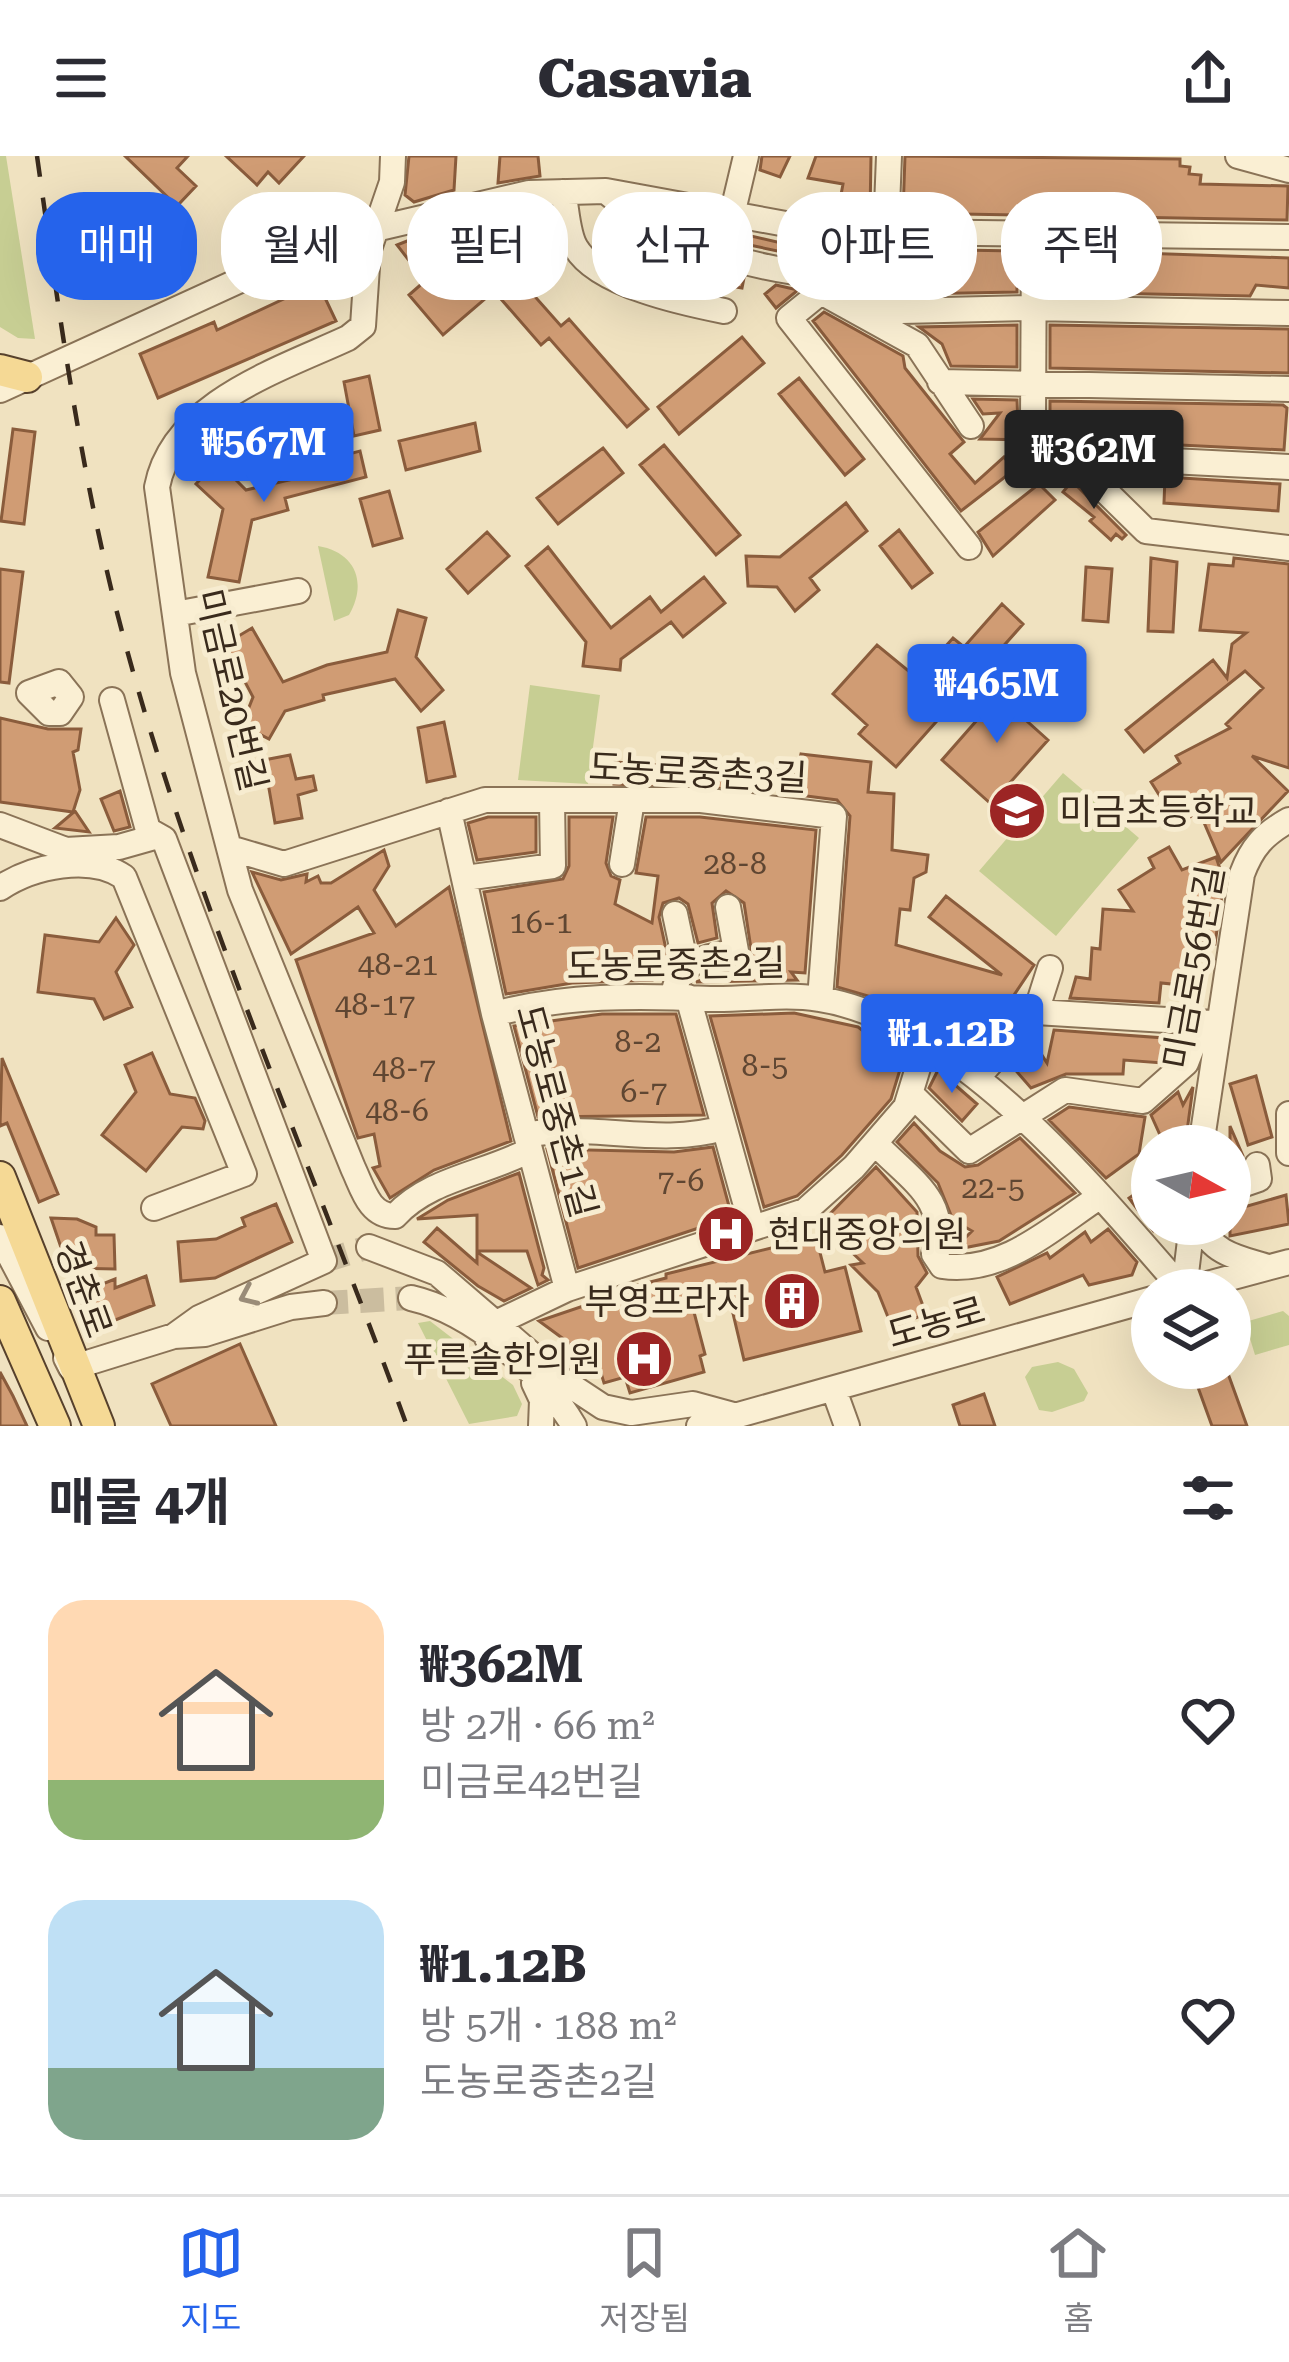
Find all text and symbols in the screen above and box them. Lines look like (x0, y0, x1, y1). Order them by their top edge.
icon: menu (48, 45, 114, 111)
icon: share (1175, 45, 1241, 111)
text: Casavia (537, 47, 752, 110)
chip: 매매 (36, 192, 197, 300)
chip: 월세 (221, 192, 383, 300)
chip: 필터 (407, 192, 568, 300)
chip: 신규 (592, 192, 753, 300)
chip: 아파트 (777, 192, 977, 300)
chip: 주택 (1001, 192, 1162, 300)
pin: ₩567M (180, 403, 348, 505)
pin: ₩362M (1010, 410, 1178, 512)
text: ₩567M (201, 419, 327, 465)
text: ₩362M (1031, 426, 1157, 472)
street label: 미금로20번길 (187, 585, 275, 795)
pin: ₩465M (913, 644, 1081, 746)
text: ₩465M (934, 660, 1060, 706)
street label: 도농로중촌3길 (588, 746, 808, 800)
school or university icon: 미금초등학교 (986, 780, 1048, 842)
place label: 미금초등학교 (1059, 791, 1258, 833)
house number: 28-8 (703, 846, 767, 881)
street label: 미금로56번길 (1155, 862, 1233, 1072)
house number: 16-1 (509, 905, 573, 940)
street label: 도농로중촌2길 (566, 942, 786, 988)
house number: 48-21 (358, 947, 438, 982)
house number: 48-17 (335, 987, 415, 1022)
pin: ₩1.12B (854, 994, 1050, 1096)
street label: 도농로중촌1길 (507, 1000, 605, 1222)
text: ₩1.12B (888, 1010, 1016, 1056)
house number: 8-2 (615, 1024, 661, 1059)
house number: 8-5 (742, 1048, 788, 1083)
house number: 48-7 (372, 1051, 436, 1086)
house number: 6-7 (621, 1074, 667, 1109)
house number: 48-6 (365, 1093, 429, 1128)
north arrow (1131, 1125, 1251, 1245)
map controls (1131, 1125, 1251, 1389)
house number: 7-6 (658, 1163, 704, 1198)
house number: 22-5 (961, 1170, 1025, 1205)
hospital icon: 현대중앙의원 (695, 1203, 757, 1265)
place label: 현대중앙의원 (768, 1214, 967, 1256)
street label: 경춘로 (46, 1235, 120, 1343)
button: layers (1131, 1269, 1251, 1389)
building icon: 부영프라자 (761, 1270, 823, 1332)
place label: 부영프라자 (584, 1281, 750, 1323)
one-way arrow (239, 1282, 260, 1305)
street label: 도농로 (883, 1289, 990, 1357)
hospital icon: 푸른솔한의원 (613, 1328, 675, 1390)
place label: 푸른솔한의원 (403, 1339, 602, 1381)
icon: filters (1175, 1465, 1241, 1531)
text: 매물 4개 (48, 1473, 230, 1532)
text: ₩362M (420, 1635, 584, 1694)
icon: home (144, 1648, 288, 1792)
icon: heart (1175, 1687, 1241, 1753)
text: 방 2개 · 66 m² (420, 1703, 655, 1749)
text: 미금로42번길 (420, 1759, 643, 1805)
text: ₩1.12B (420, 1935, 587, 1994)
icon: home (144, 1948, 288, 2092)
icon: heart (1175, 1987, 1241, 2053)
text: 방 5개 · 188 m² (420, 2003, 677, 2049)
text: 도농로중촌2길 (420, 2059, 657, 2105)
tab: 지도 (178, 2220, 244, 2340)
tab: 저장됨 (599, 2220, 690, 2340)
tab: 홈 (1045, 2220, 1111, 2340)

